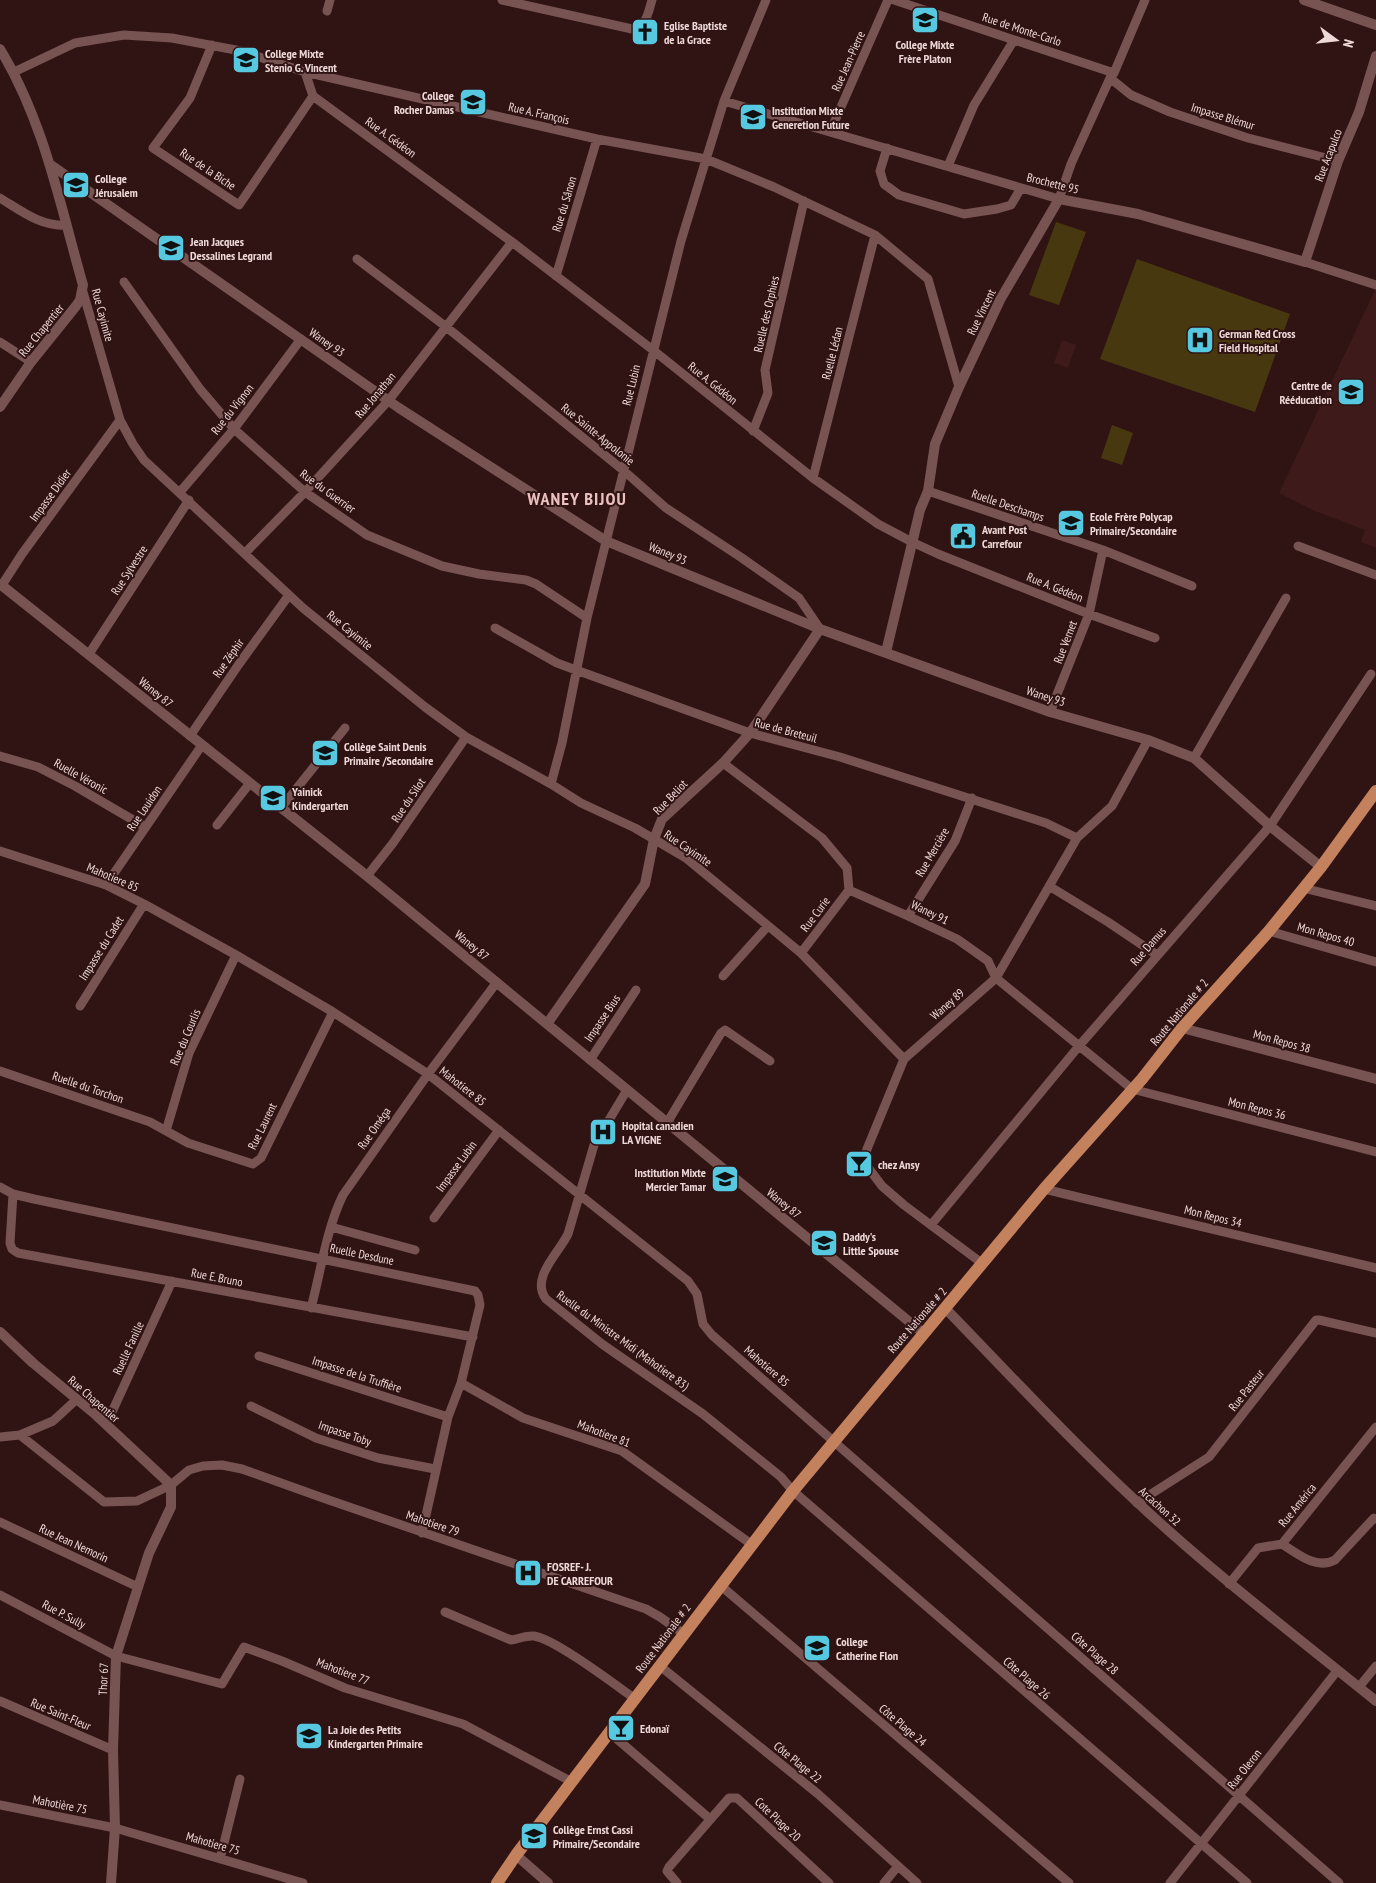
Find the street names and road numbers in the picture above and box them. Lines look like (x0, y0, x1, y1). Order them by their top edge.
street label: Rue de Monte-Carlo (981, 9, 1063, 49)
street label: Rue Jean-Pierre (828, 29, 868, 93)
street label: Rue A. François (507, 99, 571, 127)
street label: Impasse Blémur (1189, 99, 1257, 133)
street label: Rue A. Gédéon (363, 113, 419, 161)
street label: Rue Acapulco (1311, 127, 1345, 183)
street label: Rue de la Biche (177, 145, 239, 193)
street label: Brochette 95 (1025, 169, 1081, 197)
street label: Rue du Sânon (548, 175, 580, 233)
street label: Ruelle des Orphies (750, 274, 782, 354)
street label: Rue Vincent (963, 286, 999, 337)
street label: Rue Cayimite (89, 287, 117, 343)
street label: Rue Chapentier (15, 300, 67, 359)
street label: Waney 93 (306, 324, 348, 360)
street label: Ruelle Lédan (818, 325, 846, 381)
street label: Rue A. Gédéon (685, 359, 741, 407)
street label: Rue Lubin (619, 363, 643, 407)
street label: Rue Jonathan (351, 369, 399, 421)
street label: Rue du Vignon (208, 381, 256, 437)
street label: Rue Sainte-Appolonie (558, 400, 638, 468)
street label: Impasse Didier (26, 465, 74, 524)
street label: Rue du Guerrier (297, 466, 359, 517)
street label: Ruelle Deschamps (970, 486, 1046, 524)
street label: Waney 93 (647, 539, 689, 567)
street label: Rue Sylvestre (107, 542, 151, 598)
street label: Rue A. Gédéon (1025, 569, 1085, 605)
street label: Rue Cayimite (324, 607, 376, 653)
street label: Rue Vernet (1050, 618, 1080, 666)
street label: Rue Zéphir (209, 635, 247, 681)
street label: Waney 87 (136, 674, 176, 710)
street label: Waney 93 (1025, 683, 1067, 709)
street label: Rue de Breteuil (753, 714, 819, 746)
street label: Ruelle Véronic (51, 755, 111, 797)
street label: Rue du Silot (388, 774, 429, 825)
street label: Rue Beliot (650, 776, 691, 818)
street label: Rue Louidon (123, 782, 165, 834)
street label: Rue Mercière (912, 825, 952, 879)
street label: Rue Cayimite (661, 827, 715, 869)
street label: Mahotiere 85 (85, 859, 141, 895)
street label: Rue Curie (797, 894, 833, 934)
street label: Waney 91 (909, 896, 951, 928)
street label: Impasse du Cadet (75, 913, 127, 983)
street label: Mon Repos 40 (1296, 919, 1356, 949)
street label: Rue Damus (1127, 923, 1169, 969)
street label: Waney 87 (452, 927, 492, 963)
street label: Route Nationale # 2 (1147, 976, 1211, 1048)
street label: Waney 89 (927, 985, 967, 1023)
street label: Impasse Bius (581, 992, 623, 1044)
street label: Rue du Courlis (166, 1007, 204, 1067)
street label: Mon Repos 38 (1252, 1026, 1312, 1056)
street label: Mahotiere 85 (437, 1063, 489, 1109)
street label: Ruelle du Torchon (50, 1068, 126, 1106)
street label: Mon Repos 36 (1227, 1094, 1287, 1122)
street label: Rue Laurent (244, 1100, 280, 1152)
street label: Rue Oméga (354, 1104, 394, 1152)
street label: Impasse Lubin (432, 1138, 480, 1194)
street label: Waney 87 (764, 1185, 804, 1221)
street label: Mon Repos 34 (1183, 1202, 1244, 1231)
street label: Ruelle Desdune (329, 1240, 395, 1268)
street label: Rue E. Bruno (190, 1265, 244, 1289)
street label: Route Nationale # 2 (884, 1284, 950, 1356)
street label: Ruelle du Ministre Midi (Mahotiere 83) (554, 1287, 692, 1393)
street label: Ruelle Fanille (109, 1319, 147, 1377)
street label: Mahotiere 85 (741, 1342, 793, 1390)
street label: Impasse de la Truffière (310, 1352, 404, 1396)
street label: Rue Pasteur (1225, 1365, 1267, 1414)
street label: Rue Chapentier (65, 1372, 123, 1426)
street label: Mahotiere 81 (575, 1416, 633, 1450)
street label: Impasse Toby (317, 1417, 374, 1449)
street label: Rue América (1275, 1480, 1319, 1530)
street label: Arcachon 32 (1136, 1483, 1184, 1529)
street label: Mahotiere 79 (404, 1507, 462, 1539)
street label: Rue Jean Nemorin (37, 1520, 111, 1566)
street label: Rue P. Sully (40, 1596, 89, 1632)
street label: Route Nationale # 2 (632, 1601, 694, 1675)
street label: Côte Plage 28 (1068, 1628, 1122, 1678)
street label: Côte Plage 26 (1000, 1653, 1054, 1703)
street label: Mahotiere 77 (314, 1654, 372, 1688)
street label: Thor 67 (95, 1663, 111, 1695)
street label: Rue Saint-Fleur (29, 1695, 94, 1734)
street label: Côte Plage 24 (876, 1701, 930, 1750)
street label: Côte Plage 22 (771, 1738, 825, 1786)
street label: Rue Oleron (1224, 1746, 1264, 1792)
street label: Mahotière 75 (31, 1791, 89, 1817)
street label: Cote Plage 20 (752, 1794, 804, 1844)
street label: Mahotiere 75 (184, 1828, 242, 1858)

